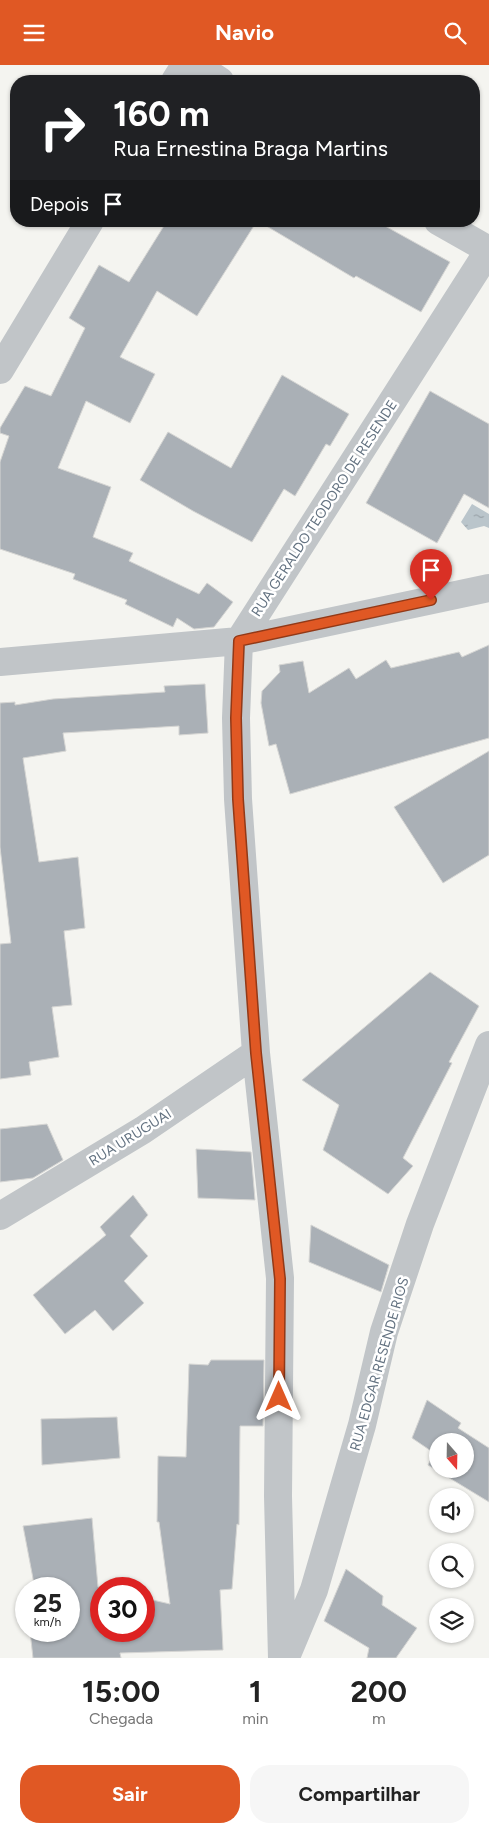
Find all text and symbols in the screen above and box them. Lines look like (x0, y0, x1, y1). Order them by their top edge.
icon: menu (20, 19, 48, 47)
text: Navio (215, 19, 274, 46)
icon: search (441, 19, 469, 47)
text: 160 m (113, 93, 210, 135)
icon: right (30, 95, 95, 160)
text: Rua Ernestina Braga Martins (113, 135, 388, 162)
icon: arrive (99, 190, 127, 218)
text: Depois (30, 193, 89, 216)
street label: RUA GERALDO TEODORO DE RESENDE (248, 397, 401, 620)
pin (410, 549, 452, 600)
icon: arrive (417, 556, 445, 584)
street label: RUA URUGUAI (86, 1105, 175, 1170)
street label: RUA EDGAR RESENDE RIOS (347, 1275, 412, 1453)
position arrow (252, 1370, 304, 1422)
north arrow (429, 1433, 474, 1477)
map controls (429, 1433, 474, 1643)
button: sound (429, 1488, 474, 1533)
button: search (429, 1543, 474, 1588)
speed limit sign: 30 (90, 1577, 155, 1642)
text: 25 (33, 1588, 62, 1618)
button: layers (429, 1598, 474, 1643)
text: km/h (34, 1615, 61, 1629)
text: 15:00 (82, 1673, 160, 1710)
text: 1 (249, 1673, 262, 1710)
text: 200 (351, 1673, 407, 1710)
text: Chegada (89, 1709, 153, 1728)
text: min (242, 1709, 268, 1728)
text: m (372, 1709, 386, 1728)
button: Sair (20, 1765, 240, 1823)
button: Compartilhar (250, 1765, 469, 1823)

